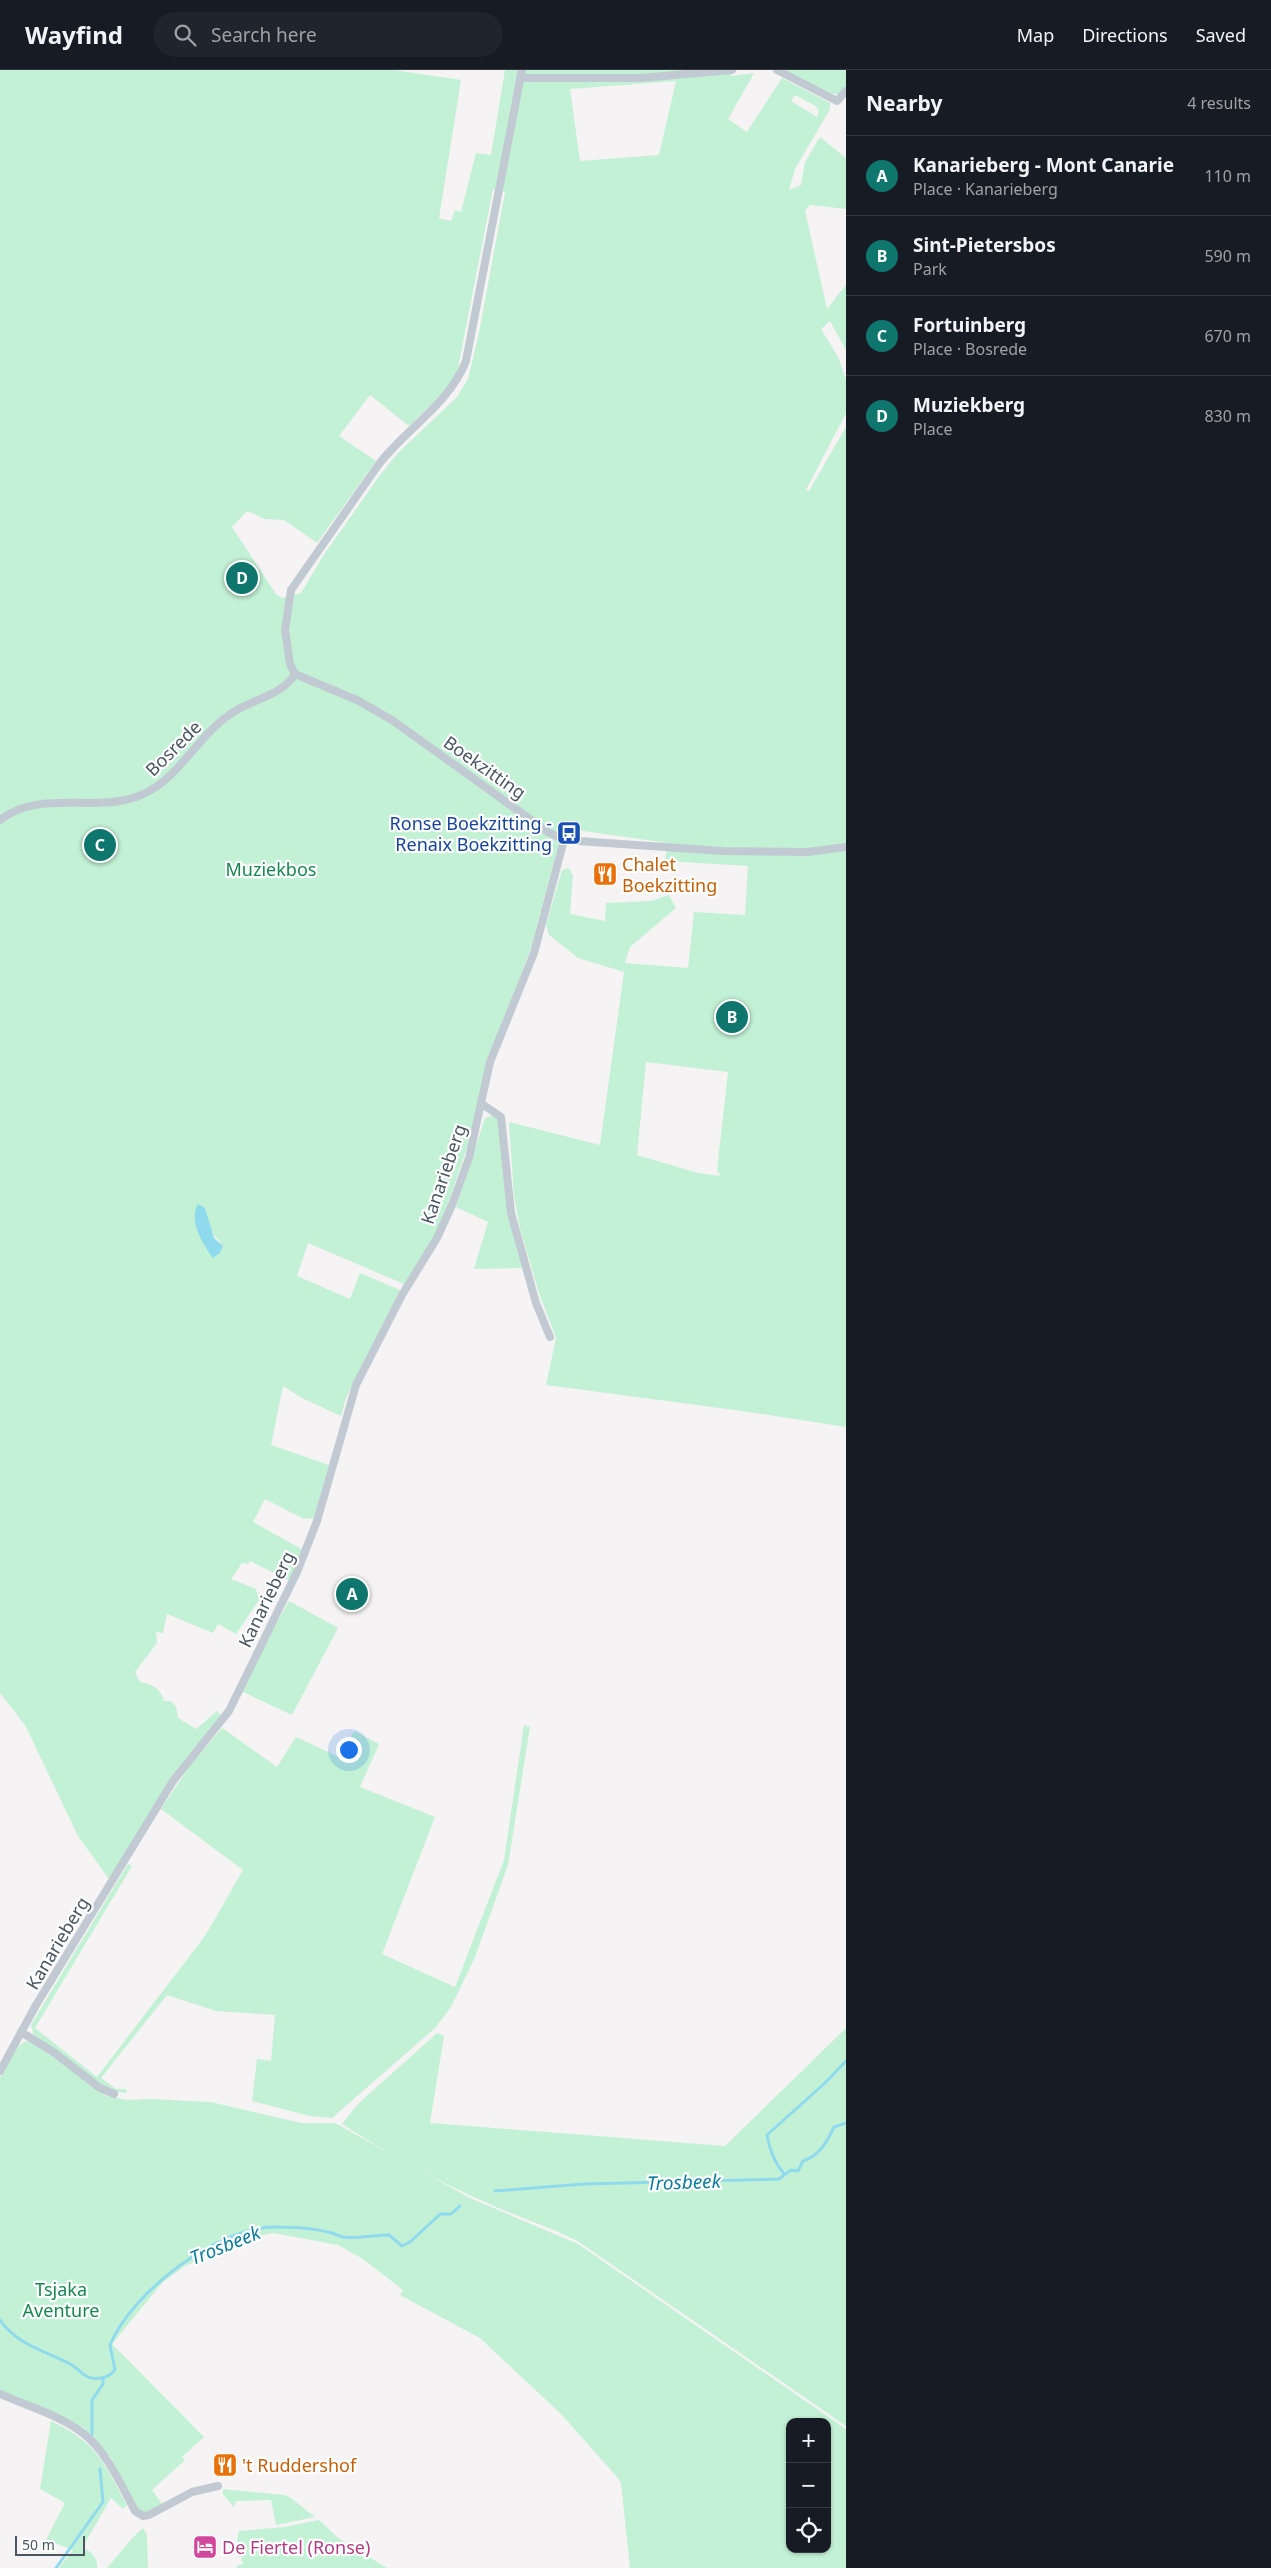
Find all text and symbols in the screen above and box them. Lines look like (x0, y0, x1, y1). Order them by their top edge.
search box (153, 12, 503, 57)
text: Wayfind (25, 18, 123, 51)
icon: search (171, 21, 199, 49)
text: Search here (211, 22, 317, 48)
text: Map (1017, 23, 1054, 47)
text: Directions (1082, 23, 1168, 47)
text: Saved (1196, 23, 1246, 47)
text: Nearby (866, 89, 942, 117)
text: 4 results (1187, 92, 1251, 114)
text: Kanarieberg - Mont Canarie (913, 152, 1174, 178)
text: A (876, 165, 888, 187)
text: 110 m (1204, 165, 1251, 187)
text: Place · Kanarieberg (913, 178, 1058, 200)
text: Sint-Pietersbos (913, 232, 1056, 258)
text: B (877, 245, 887, 267)
text: 590 m (1204, 245, 1251, 267)
text: Park (913, 258, 947, 280)
text: Fortuinberg (913, 312, 1026, 338)
text: C (877, 325, 887, 347)
text: 670 m (1204, 325, 1251, 347)
text: Place · Bosrede (913, 338, 1027, 360)
text: Muziekberg (913, 392, 1025, 418)
text: D (876, 405, 888, 427)
text: 830 m (1204, 405, 1251, 427)
text: Place (913, 418, 953, 440)
pin: D (226, 559, 258, 597)
street label: Bosrede (140, 715, 206, 781)
street label: Boekzitting (439, 730, 531, 804)
place label: Ronse Boekzitting - Renaix Boekzitting (390, 811, 552, 856)
bus stop icon: Ronse Boekzitting - Renaix Boekzitting (556, 820, 582, 846)
pin: C (84, 826, 116, 864)
place label: Chalet Boekzitting (622, 852, 717, 897)
park label: Muziekbos (226, 857, 316, 881)
restaurant icon: Chalet Boekzitting (592, 861, 618, 887)
pin: B (716, 998, 748, 1036)
street label: Kanarieberg (415, 1121, 471, 1227)
street label: Kanarieberg (232, 1547, 300, 1651)
pin: A (336, 1575, 368, 1613)
your location (336, 1737, 362, 1763)
street label: Kanarieberg (20, 1892, 94, 1994)
water label: Trosbeek (647, 2168, 722, 2196)
water label: Trosbeek (186, 2219, 265, 2271)
park label: Tsjaka Aventure (23, 2277, 99, 2322)
map controls (786, 2418, 831, 2553)
button: + (786, 2418, 831, 2463)
restaurant icon: 't Ruddershof (212, 2452, 238, 2478)
place label: 't Ruddershof (242, 2453, 357, 2477)
button: − (786, 2463, 831, 2508)
button: locate (786, 2508, 831, 2553)
scale bar (15, 2533, 85, 2556)
hotel icon: De Fiertel (Ronse) (192, 2534, 218, 2560)
text: 50 m (22, 2535, 55, 2554)
place label: De Fiertel (Ronse) (222, 2535, 370, 2559)

